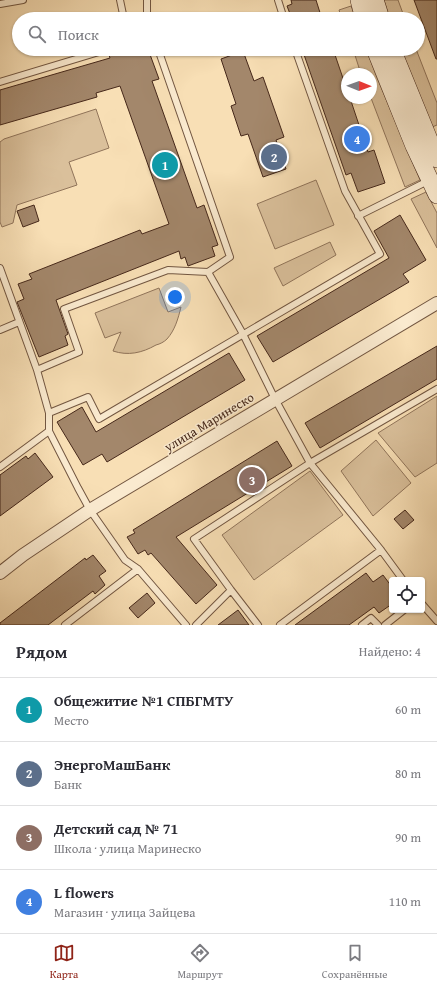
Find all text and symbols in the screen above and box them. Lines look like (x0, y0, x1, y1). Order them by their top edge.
search box (12, 12, 425, 56)
icon: search (26, 23, 48, 45)
text: Поиск (58, 24, 99, 45)
north arrow (341, 68, 377, 104)
pin: 4 (344, 124, 370, 154)
pin: 2 (261, 142, 287, 172)
pin: 1 (152, 150, 178, 180)
your location (165, 287, 185, 307)
street label: улица Маринеско (160, 387, 258, 457)
pin: 3 (239, 465, 265, 495)
map controls (389, 577, 425, 613)
button: locate (389, 577, 425, 613)
text: Рядом (16, 639, 67, 664)
text: Найдено: 4 (359, 642, 421, 661)
text: Общежитие №1 СПБГМТУ (54, 690, 233, 711)
text: 1 (26, 700, 32, 719)
text: 60 m (395, 700, 421, 719)
text: Место (54, 711, 89, 730)
text: ЭнергоМашБанк (54, 754, 170, 775)
text: 2 (26, 764, 32, 783)
text: 80 m (395, 764, 421, 783)
text: Банк (54, 775, 82, 794)
text: Детский сад № 71 (54, 818, 178, 839)
text: 3 (26, 828, 32, 847)
text: 90 m (395, 828, 421, 847)
text: Школа · улица Маринеско (54, 839, 201, 858)
text: L flowers (54, 882, 114, 903)
text: 4 (26, 892, 32, 911)
text: 110 m (389, 892, 421, 911)
text: Магазин · улица Зайцева (54, 903, 196, 922)
tab: Карта (50, 942, 78, 982)
tab: Маршрут (177, 942, 222, 982)
tab: Сохранённые (322, 942, 387, 982)

